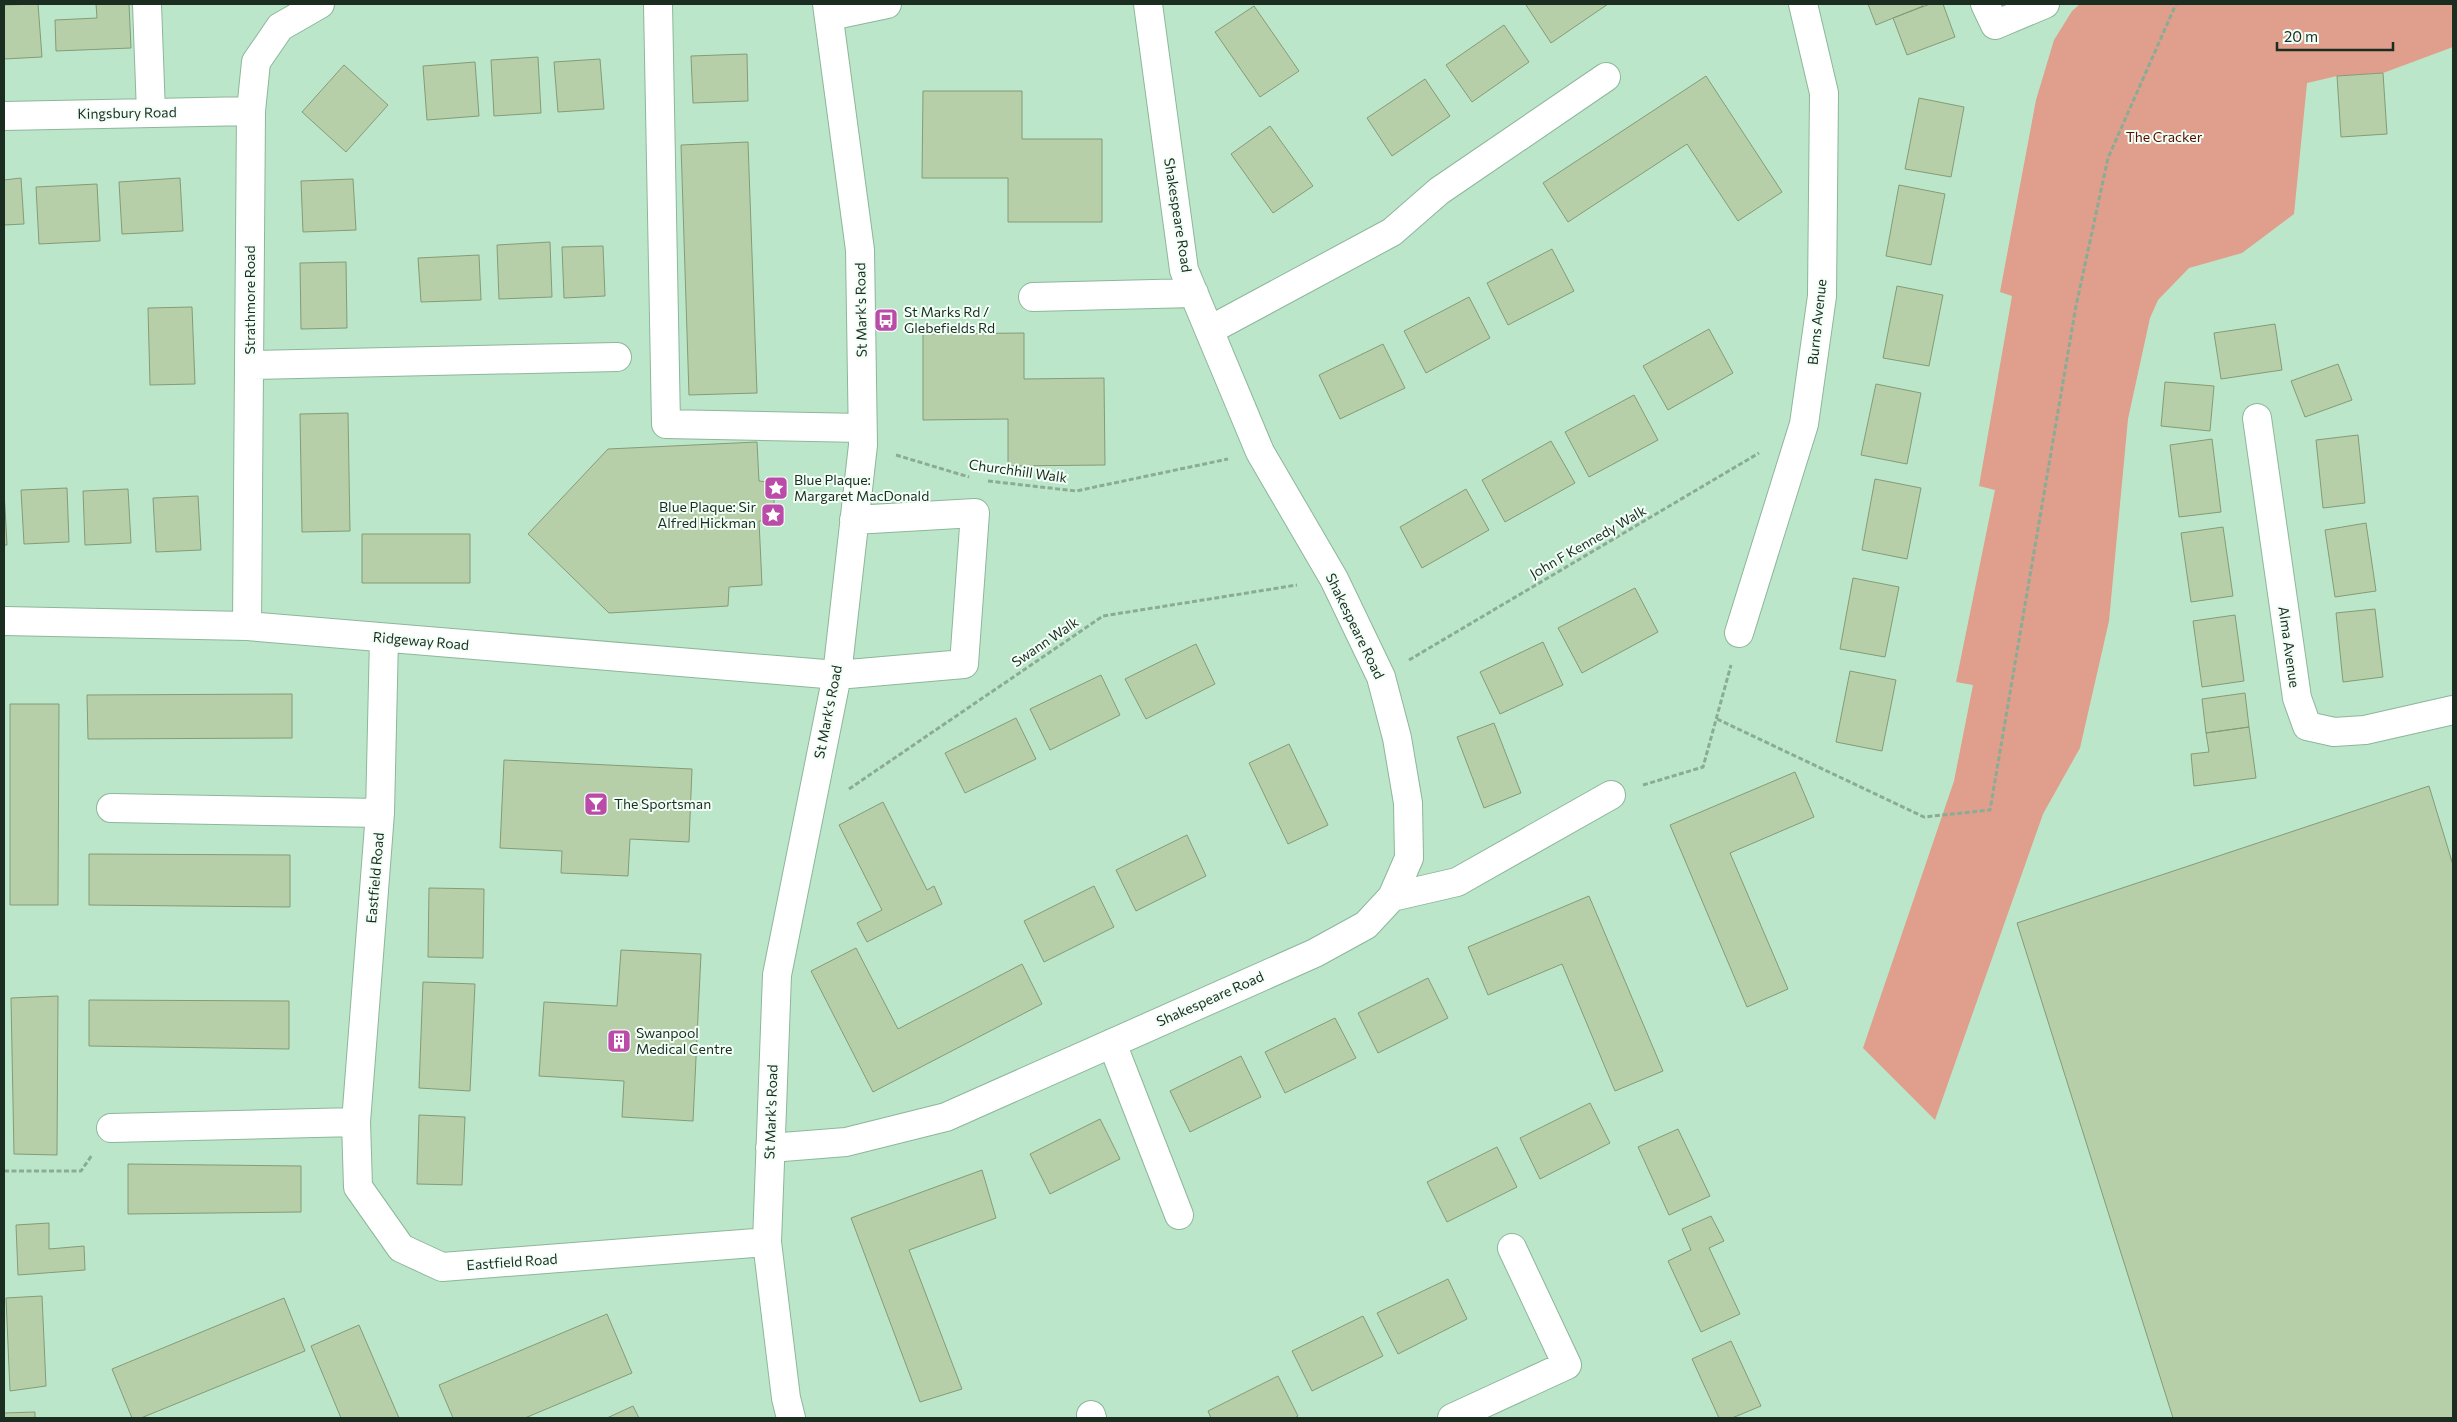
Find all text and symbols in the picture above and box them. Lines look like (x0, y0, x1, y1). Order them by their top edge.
scale bar (2277, 20, 2393, 52)
text: 20 m (2284, 27, 2318, 45)
street label: Kingsbury Road (77, 103, 177, 122)
park label: The Cracker (2126, 128, 2203, 145)
street label: Shakespeare Road (1161, 156, 1196, 273)
street label: Strathmore Road (241, 245, 258, 355)
street label: St Mark's Road (851, 262, 870, 358)
street label: Burns Avenue (1804, 278, 1829, 366)
place label: St Marks Rd / Glebefields Rd (904, 303, 995, 336)
bus stop icon: St Marks Rd / Glebefields Rd (873, 307, 899, 333)
street label: Churchhill Walk (968, 455, 1069, 486)
place label: Blue Plaque: Margaret MacDonald (794, 471, 929, 504)
place icon: Blue Plaque: Margaret MacDonald (763, 475, 789, 501)
place label: Blue Plaque: Sir Alfred Hickman (658, 498, 756, 531)
street label: John F Kennedy Walk (1527, 501, 1649, 582)
place icon: Blue Plaque: Sir Alfred Hickman (760, 502, 786, 528)
street label: Shakespeare Road (1322, 570, 1388, 681)
street label: Alma Avenue (2275, 605, 2304, 689)
street label: Swann Walk (1008, 613, 1082, 670)
street label: Ridgeway Road (372, 628, 470, 653)
street label: St Mark's Road (810, 664, 845, 760)
bar icon: The Sportsman (583, 791, 609, 817)
place label: The Sportsman (614, 795, 711, 812)
street label: Eastfield Road (362, 832, 387, 924)
street label: Shakespeare Road (1153, 967, 1266, 1030)
place label: Swanpool Medical Centre (636, 1024, 732, 1057)
building icon: Swanpool Medical Centre (606, 1028, 632, 1054)
street label: St Mark's Road (760, 1064, 781, 1160)
street label: Eastfield Road (466, 1250, 558, 1273)

